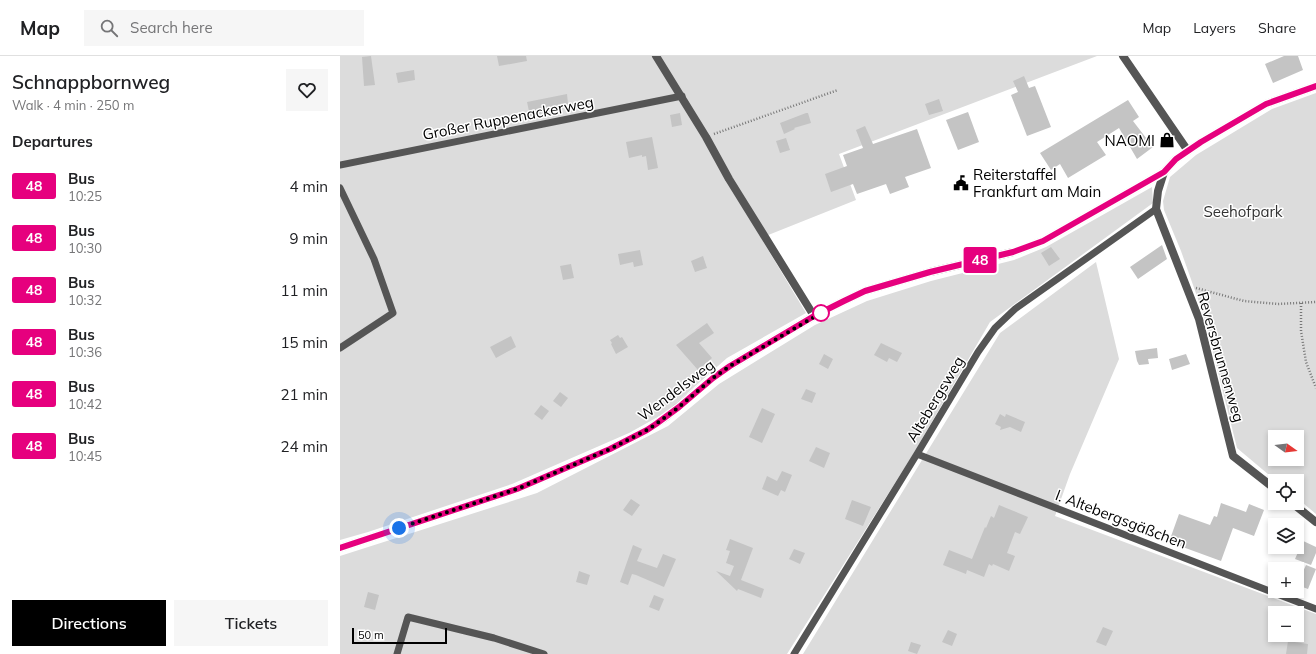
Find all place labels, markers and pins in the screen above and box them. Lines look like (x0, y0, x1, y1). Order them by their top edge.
place label: NAOMI (1105, 131, 1155, 150)
shop icon: NAOMI (1158, 131, 1176, 149)
place label: Reiterstaffel Frankfurt am Main (973, 165, 1101, 201)
public building icon: Reiterstaffel Frankfurt am Main (952, 174, 970, 192)
unlabelled marker (812, 304, 830, 322)

